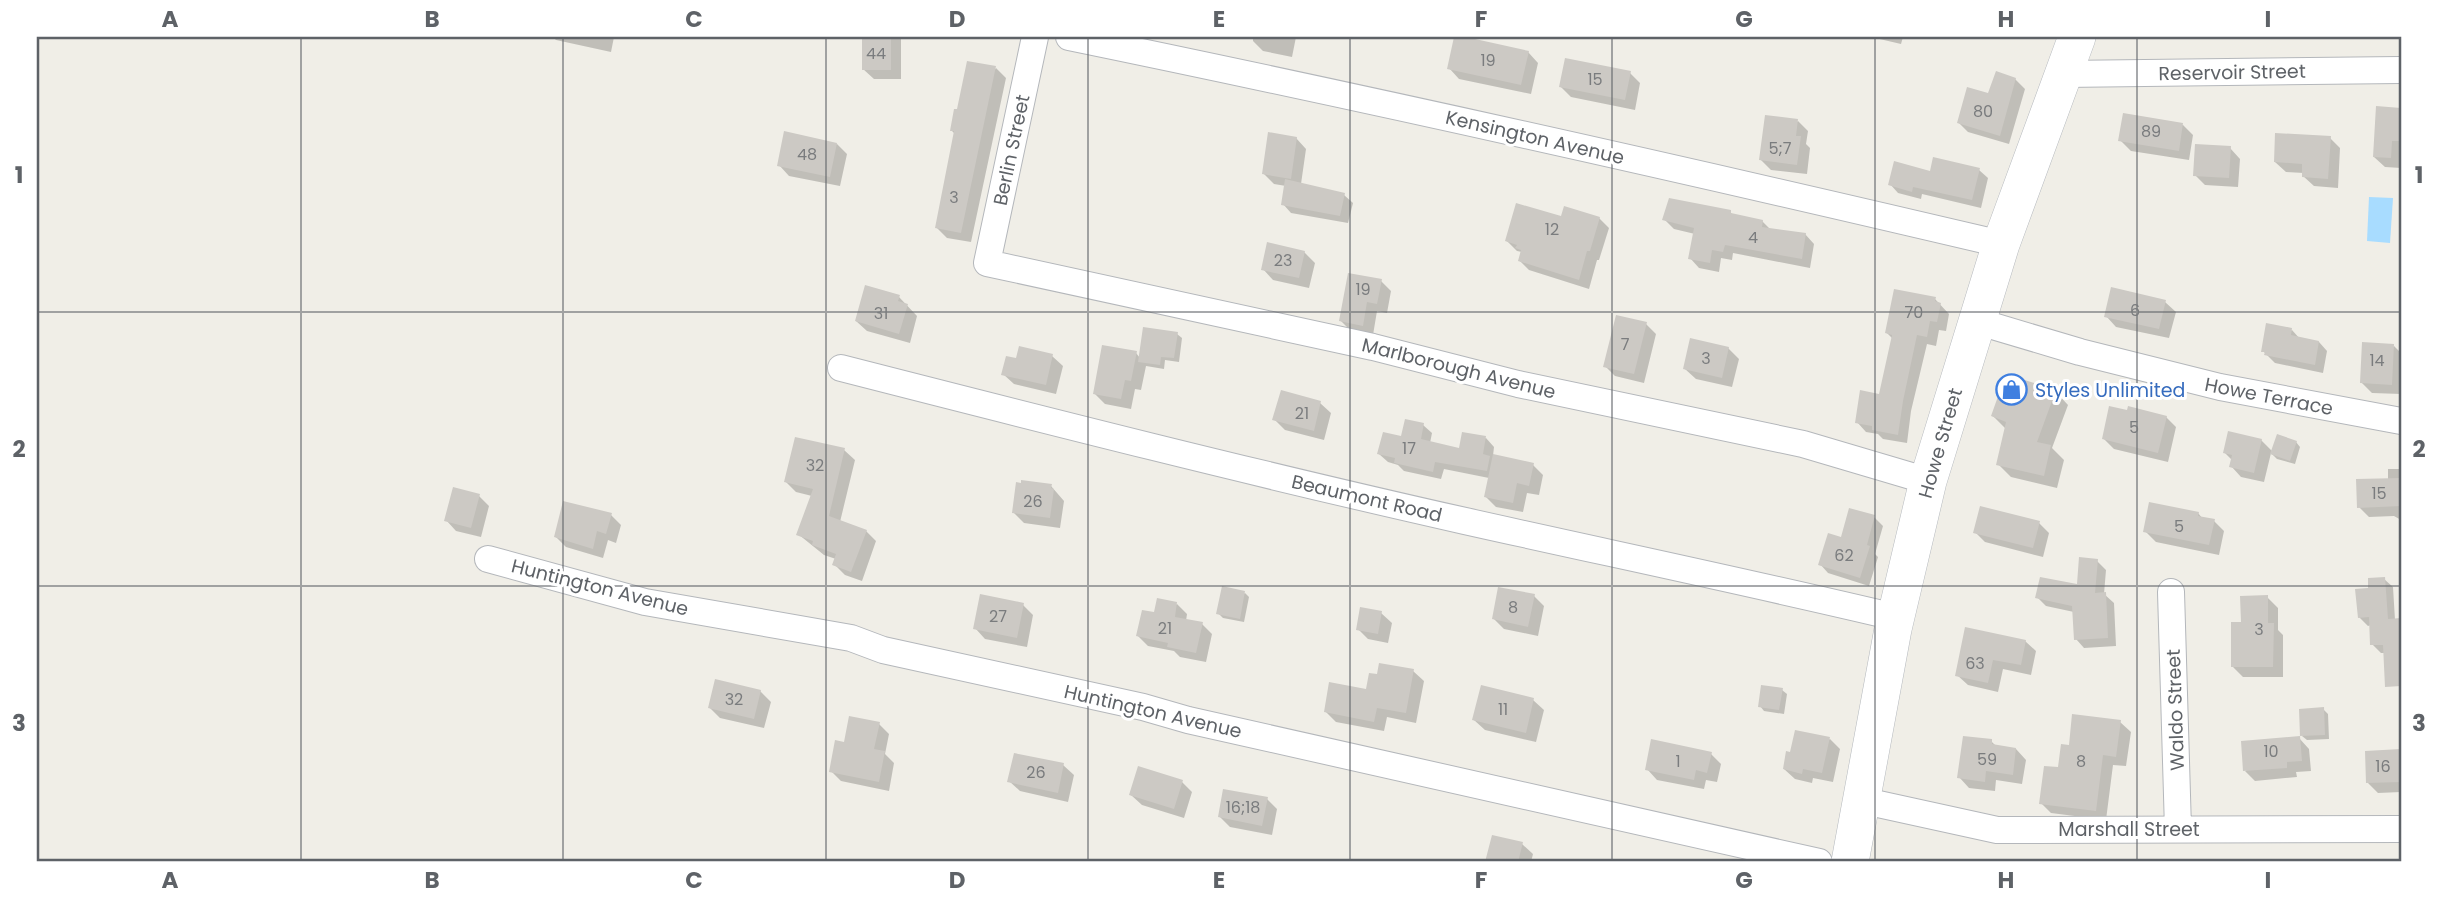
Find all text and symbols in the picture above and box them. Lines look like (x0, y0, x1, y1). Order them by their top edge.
text: A (162, 3, 179, 35)
text: B (424, 3, 440, 35)
text: C (685, 3, 703, 35)
text: D (949, 3, 965, 35)
text: E (1213, 3, 1225, 35)
text: F (1475, 3, 1487, 35)
text: G (1735, 3, 1753, 35)
text: H (1998, 3, 2014, 35)
text: I (2265, 3, 2271, 35)
house number: 44 (866, 42, 886, 65)
house number: 19 (1480, 49, 1496, 72)
street label: Reservoir Street (2158, 58, 2306, 87)
house number: 15 (1587, 68, 1603, 91)
street label: Berlin Street (987, 92, 1036, 208)
house number: 80 (1973, 100, 1993, 123)
street label: Kensington Avenue (1443, 104, 1627, 171)
house number: 89 (2141, 120, 2161, 143)
house number: 5;7 (1768, 137, 1792, 160)
house number: 48 (797, 143, 817, 166)
text: 1 (15, 159, 23, 191)
text: 1 (2415, 159, 2423, 191)
house number: 3 (949, 186, 959, 209)
house number: 12 (1545, 218, 1559, 241)
house number: 4 (1748, 226, 1758, 249)
house number: 23 (1274, 249, 1292, 272)
house number: 19 (1355, 278, 1371, 301)
house number: 6 (2130, 299, 2140, 322)
house number: 70 (1905, 301, 1923, 324)
house number: 31 (874, 302, 888, 325)
street label: Marlborough Avenue (1359, 331, 1559, 406)
house number: 7 (1621, 333, 1630, 356)
house number: 3 (1701, 347, 1711, 370)
house number: 14 (2369, 349, 2385, 372)
street label: Howe Terrace (2202, 371, 2335, 422)
shop icon: Styles Unlimited (1995, 373, 2029, 407)
place label: Styles Unlimited (2035, 377, 2185, 404)
street label: Howe Street (1912, 385, 1969, 501)
house number: 21 (1295, 402, 1309, 425)
house number: 5 (2129, 416, 2139, 439)
text: 2 (12, 433, 26, 465)
text: 2 (2412, 433, 2426, 465)
house number: 17 (1402, 437, 1416, 460)
house number: 32 (806, 454, 824, 477)
street label: Beaumont Road (1289, 468, 1445, 529)
house number: 15 (2371, 482, 2387, 505)
house number: 26 (1023, 490, 1043, 513)
house number: 5 (2174, 515, 2184, 538)
house number: 62 (1834, 544, 1854, 567)
street label: Huntington Avenue (508, 552, 691, 623)
house number: 8 (1508, 596, 1518, 619)
house number: 27 (989, 605, 1007, 628)
house number: 21 (1158, 617, 1172, 640)
house number: 3 (2254, 618, 2264, 641)
street label: Waldo Street (2160, 649, 2191, 771)
house number: 63 (1965, 652, 1985, 675)
street label: Huntington Avenue (1061, 678, 1244, 745)
house number: 32 (725, 688, 743, 711)
house number: 11 (1498, 698, 1508, 721)
text: 3 (12, 707, 26, 739)
text: 3 (2412, 707, 2426, 739)
house number: 10 (2263, 740, 2279, 763)
house number: 59 (1977, 748, 1997, 771)
house number: 1 (1675, 750, 1681, 773)
house number: 8 (2076, 750, 2086, 773)
house number: 16 (2375, 755, 2391, 778)
house number: 26 (1026, 761, 1046, 784)
house number: 16;18 (1226, 796, 1260, 819)
street label: Marshall Street (2058, 816, 2200, 843)
text: A (162, 864, 179, 896)
text: B (424, 864, 440, 896)
text: C (685, 864, 703, 896)
text: D (949, 864, 965, 896)
text: E (1213, 864, 1225, 896)
text: F (1475, 864, 1487, 896)
text: G (1735, 864, 1753, 896)
text: H (1998, 864, 2014, 896)
text: I (2265, 864, 2271, 896)

